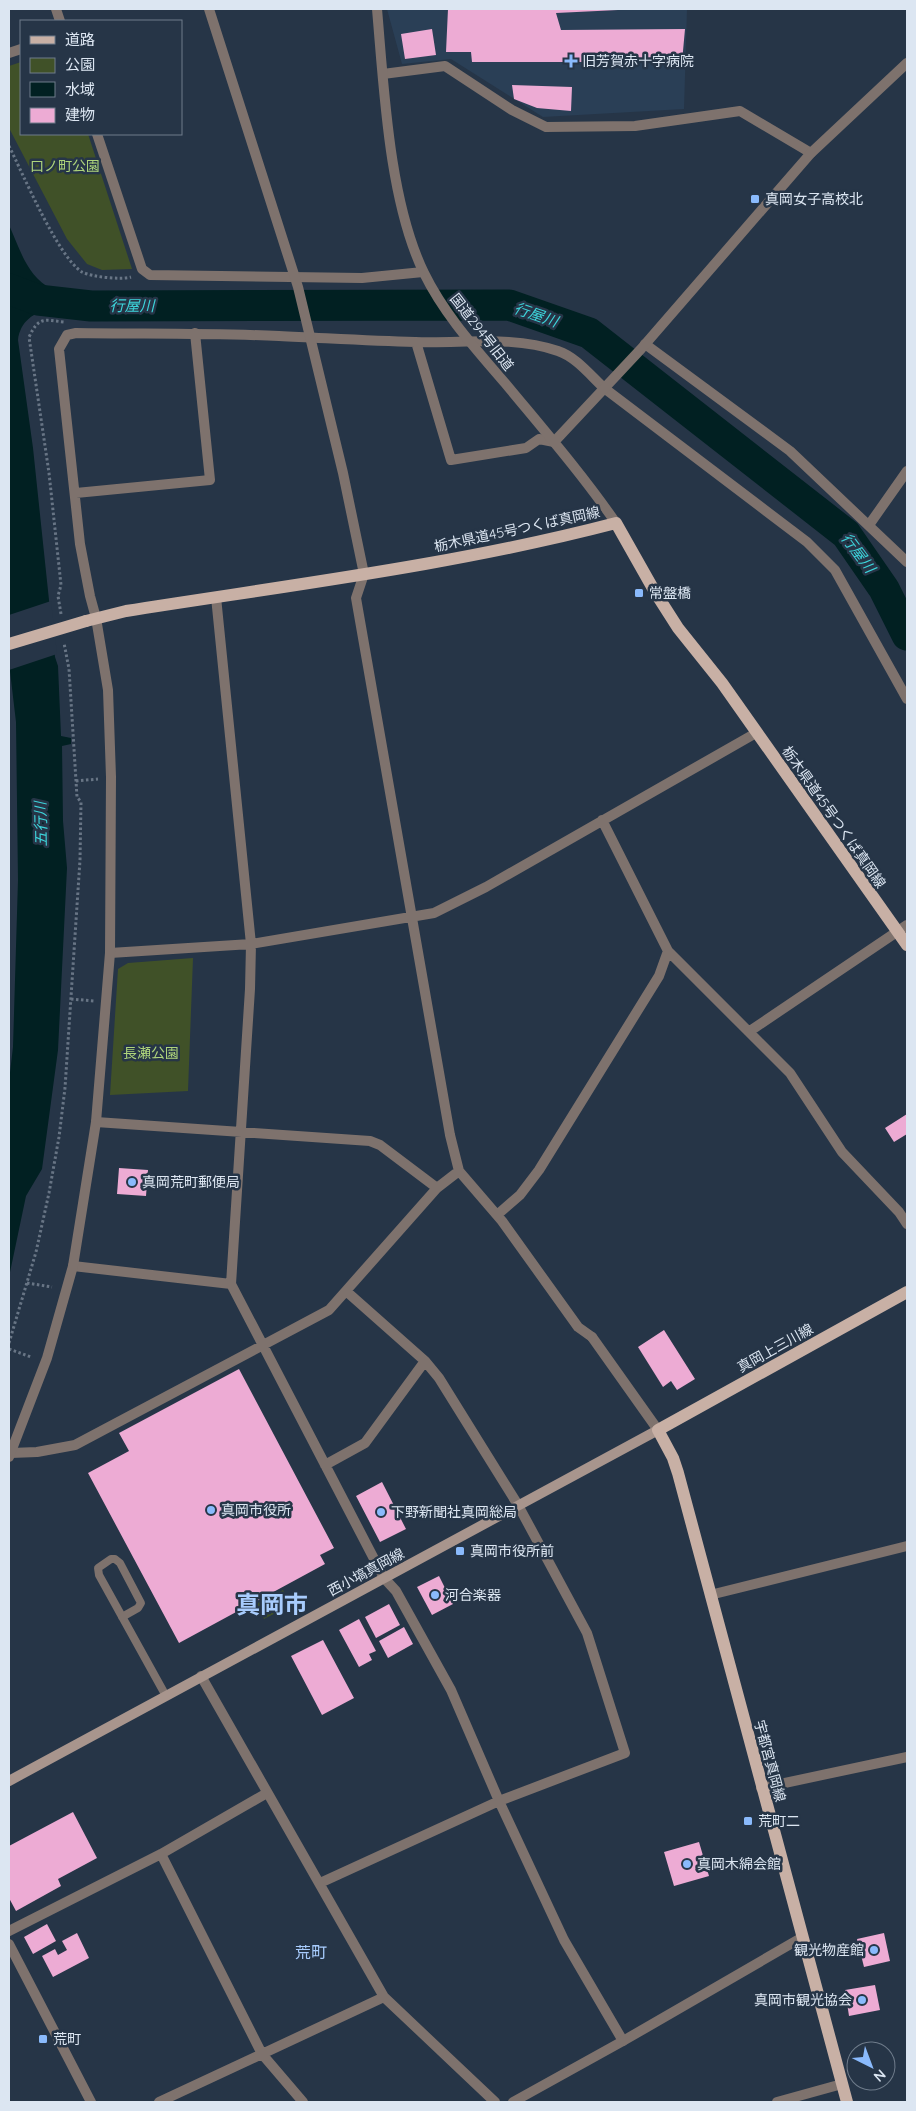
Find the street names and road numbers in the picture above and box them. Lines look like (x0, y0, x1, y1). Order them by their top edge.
street label: 国道294号旧道 (446, 290, 518, 374)
street label: 栃木県道45号つくば真岡線 (432, 503, 602, 555)
street label: 栃木県道45号つくば真岡線 (778, 743, 890, 891)
street label: 真岡上三川線 (734, 1320, 816, 1376)
street label: 西小塙真岡線 (325, 1544, 407, 1600)
street label: 宇都宮真岡線 (750, 1718, 790, 1804)

